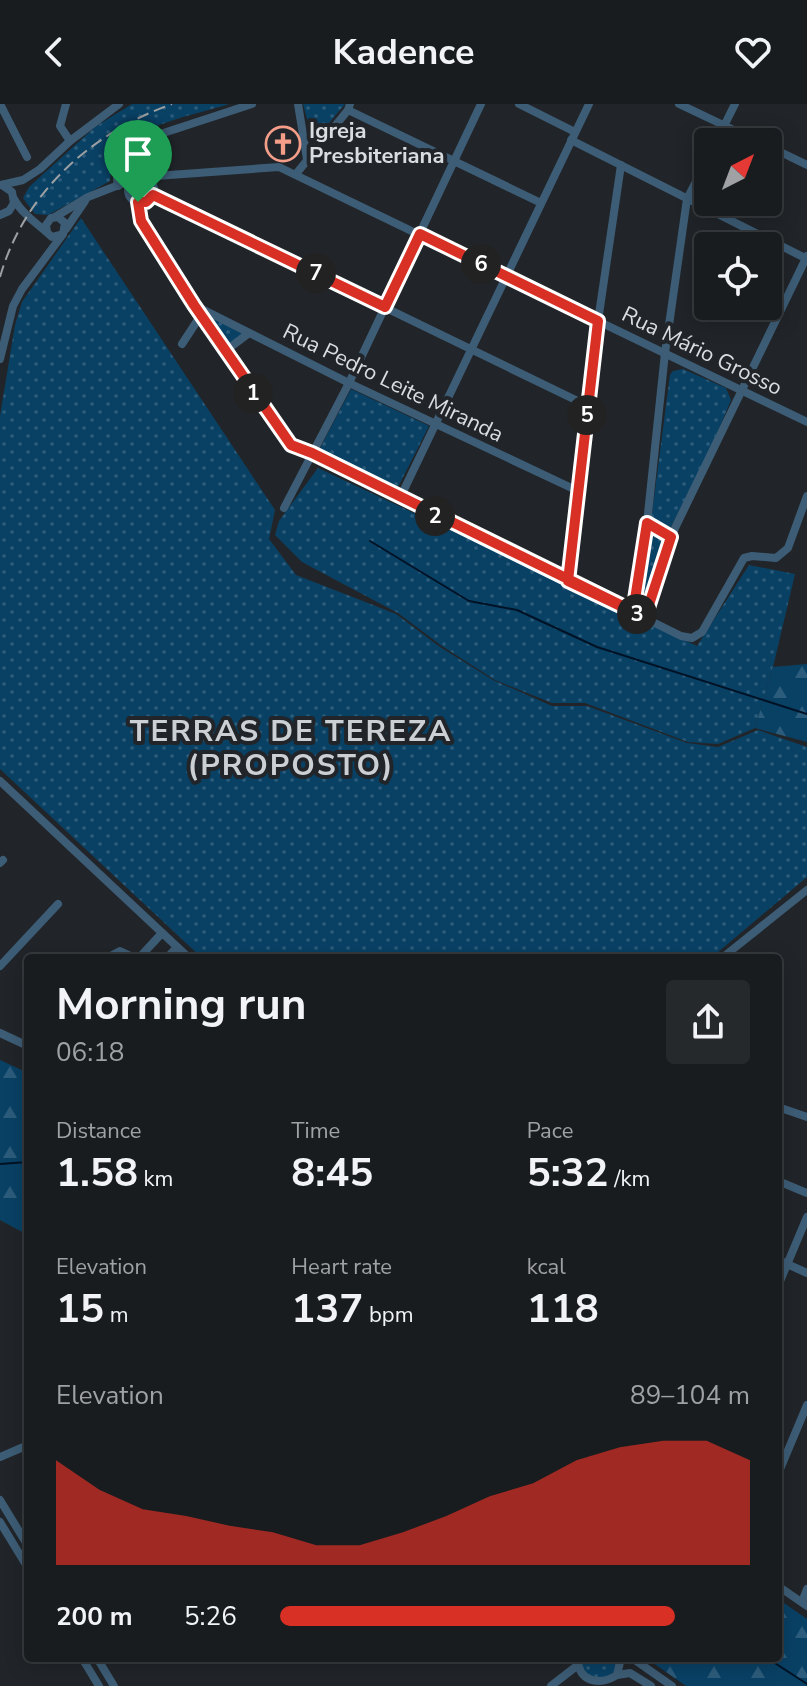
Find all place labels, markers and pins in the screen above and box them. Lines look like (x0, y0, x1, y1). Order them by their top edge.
place label: Igreja Presbiteriana (309, 116, 444, 171)
pin (104, 120, 172, 202)
church icon: Igreja Presbiteriana (264, 125, 302, 163)
pin: 6 (461, 244, 501, 284)
pin: 7 (296, 253, 336, 293)
pin: 1 (233, 373, 273, 413)
pin: 5 (567, 395, 607, 435)
pin: 2 (415, 496, 455, 536)
pin: 3 (617, 594, 657, 634)

